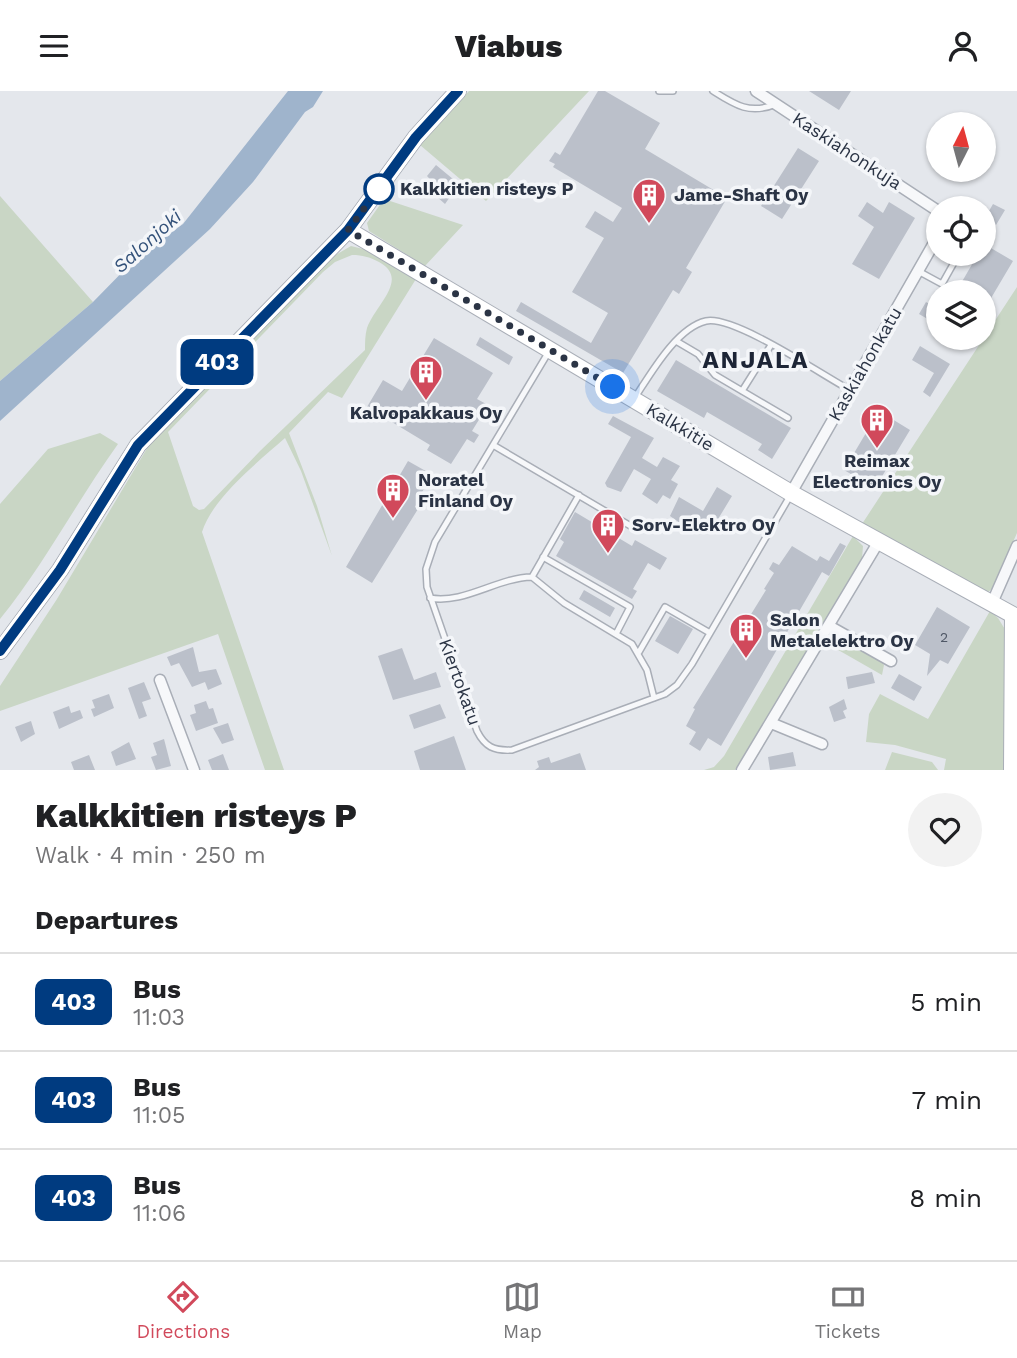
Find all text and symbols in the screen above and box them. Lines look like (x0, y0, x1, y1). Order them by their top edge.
icon: menu (35, 27, 73, 65)
text: Viabus (455, 27, 562, 65)
icon: person (944, 27, 982, 65)
street label: Kaskiahonkuja (789, 108, 906, 194)
north arrow (926, 112, 996, 182)
map controls (926, 112, 996, 350)
marker: Kalkkitien risteys P (364, 174, 394, 204)
building icon: Jame-Shaft Oy (630, 176, 668, 225)
place label: Kalkkitien risteys P (400, 178, 573, 199)
place label: Jame-Shaft Oy (674, 184, 809, 205)
button: locate (926, 196, 996, 266)
water label: Salonjoki (109, 204, 187, 278)
button: layers (926, 280, 996, 350)
street label: Kaskiahonkatu (823, 303, 906, 424)
line badge: 403 (177, 339, 257, 385)
district label: ANJALA (702, 346, 810, 374)
text: 403 (195, 348, 240, 376)
building icon: Kalvopakkaus Oy (407, 353, 445, 402)
your location (595, 369, 630, 404)
street label: Kalkkitie (643, 398, 718, 455)
building icon: Reimax Electronics Oy (858, 401, 896, 450)
place label: Kalvopakkaus Oy (350, 402, 503, 423)
place label: Reimax Electronics Oy (813, 450, 942, 492)
place label: Noratel Finland Oy (418, 469, 514, 511)
building icon: Noratel Finland Oy (374, 471, 412, 520)
building icon: Sorv-Elektro Oy (589, 506, 627, 555)
place label: Sorv-Elektro Oy (632, 514, 776, 535)
place label: Salon Metalelektro Oy (770, 609, 915, 651)
building icon: Salon Metalelektro Oy (727, 611, 765, 660)
house number: 2 (940, 629, 948, 645)
street label: Kiertokatu (435, 636, 486, 728)
button: heart (908, 793, 982, 867)
text: Kalkkitien risteys P (35, 796, 357, 835)
text: Walk · 4 min · 250 m (35, 842, 266, 869)
text: Departures (35, 905, 178, 935)
text: Bus (133, 974, 181, 1004)
text: 5 min (910, 987, 982, 1017)
text: 403 (51, 988, 96, 1016)
text: 11:03 (133, 1004, 185, 1031)
text: Bus (133, 1072, 181, 1102)
text: 7 min (912, 1085, 982, 1115)
text: 403 (51, 1086, 96, 1114)
text: 11:05 (133, 1102, 185, 1129)
text: Bus (133, 1170, 181, 1200)
text: 8 min (909, 1183, 982, 1213)
text: 403 (51, 1184, 96, 1212)
text: 11:06 (133, 1200, 186, 1227)
tab: Directions (136, 1278, 230, 1343)
tab: Map (503, 1278, 542, 1343)
tab: Tickets (815, 1278, 881, 1343)

